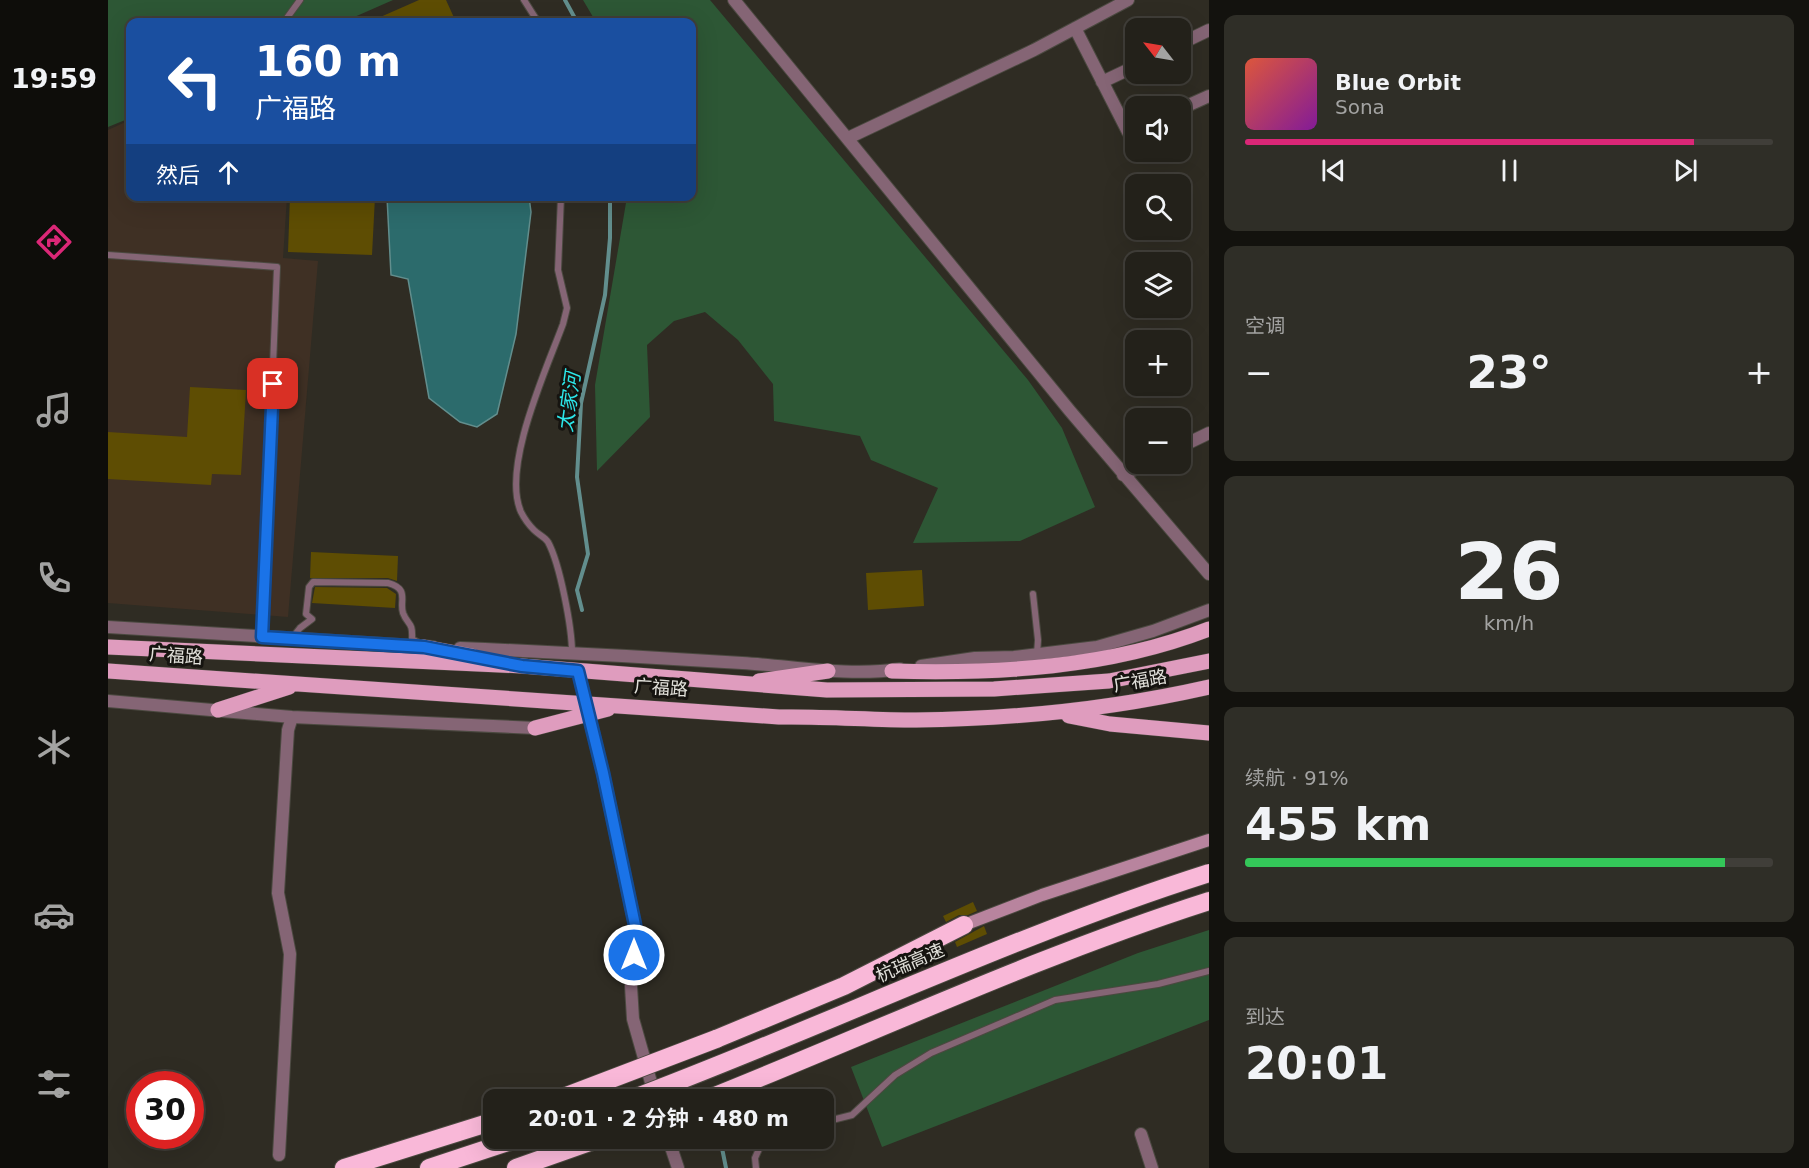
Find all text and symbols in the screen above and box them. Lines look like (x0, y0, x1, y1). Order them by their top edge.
north arrow (1125, 18, 1191, 84)
map controls (1125, 18, 1191, 474)
text: 160 m (255, 37, 401, 86)
icon: left (156, 42, 234, 120)
text: 19:59 (11, 63, 97, 94)
text: Blue Orbit (1335, 70, 1461, 95)
text: 广福路 (255, 93, 336, 124)
text: Sona (1335, 95, 1385, 119)
button: sound (1125, 96, 1191, 162)
icon: previous (1317, 154, 1350, 187)
icon: pause (1493, 154, 1526, 187)
icon: next (1669, 154, 1702, 187)
icon: ahead (212, 156, 245, 189)
text: 然后 (156, 163, 200, 188)
button: search (1125, 174, 1191, 240)
icon: directions (33, 221, 75, 263)
button: layers (1125, 252, 1191, 318)
text: 空调 (1245, 314, 1285, 338)
button: + (1125, 330, 1191, 396)
text: 23° (1466, 346, 1552, 399)
text: − (1245, 353, 1273, 392)
text: + (1745, 353, 1773, 392)
pin (247, 358, 298, 409)
icon: arrive (256, 367, 289, 400)
water label: 太家河 (553, 367, 586, 433)
icon: music (33, 389, 75, 431)
button: − (1125, 408, 1191, 474)
text: 26 (1455, 527, 1563, 617)
icon: phone (33, 557, 75, 599)
text: km/h (1484, 611, 1534, 635)
street label: 广福路 (148, 643, 204, 668)
street label: 广福路 (1112, 665, 1168, 696)
street label: 广福路 (633, 675, 689, 700)
icon: climate (33, 726, 75, 768)
text: 续航 · 91% (1245, 766, 1349, 790)
text: 455 km (1245, 798, 1431, 851)
icon: car (33, 894, 75, 936)
position arrow (602, 923, 666, 987)
street label: 杭瑞高速 (873, 939, 947, 986)
text: 到达 (1245, 1005, 1285, 1029)
text: 20:01 (1245, 1037, 1388, 1090)
icon: filters (33, 1063, 75, 1105)
speed limit sign: 30 (126, 1071, 204, 1149)
text: 20:01 · 2 分钟 · 480 m (528, 1106, 789, 1131)

